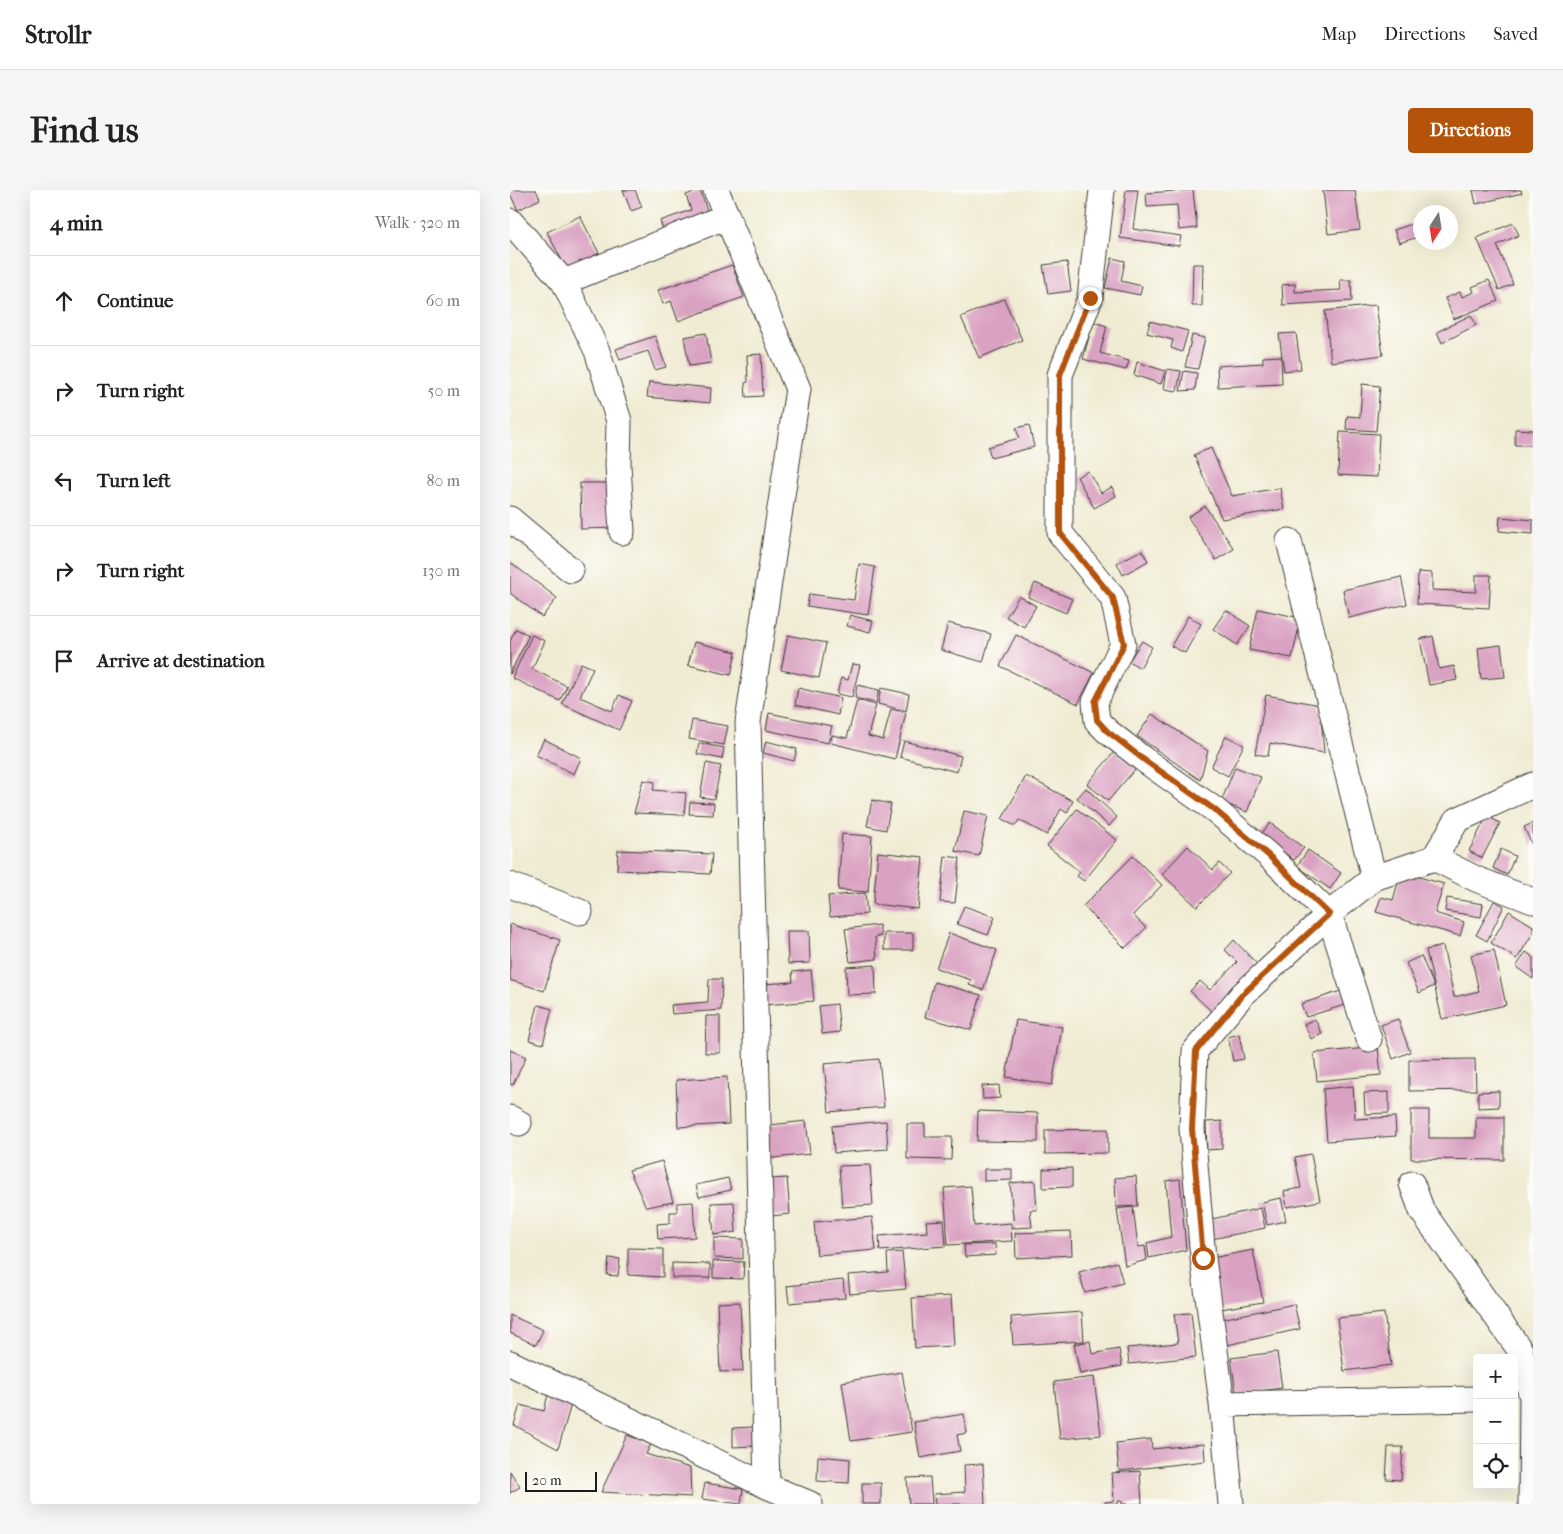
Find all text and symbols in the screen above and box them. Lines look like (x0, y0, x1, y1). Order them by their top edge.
text: Strollr (25, 21, 92, 49)
text: Map (1322, 24, 1356, 45)
text: Directions (1384, 24, 1465, 45)
text: Saved (1493, 24, 1538, 45)
button: Directions (1408, 108, 1533, 153)
text: Find us (30, 110, 139, 151)
north arrow (1413, 205, 1458, 250)
text: 4 min (50, 211, 103, 235)
text: Walk · 320 m (375, 213, 460, 232)
icon: ahead (50, 287, 78, 315)
route end (1079, 287, 1102, 310)
text: Continue (97, 290, 173, 312)
text: 60 m (426, 291, 460, 310)
icon: right (50, 377, 78, 405)
text: Turn right (97, 380, 184, 402)
text: 50 m (428, 381, 460, 400)
icon: left (50, 467, 78, 495)
text: Turn left (97, 470, 171, 492)
text: 80 m (426, 471, 460, 490)
icon: right (50, 557, 78, 585)
text: Turn right (97, 560, 184, 582)
text: 130 m (422, 561, 460, 580)
icon: arrive (50, 647, 78, 675)
text: Arrive at destination (97, 650, 265, 672)
route start (1192, 1247, 1215, 1270)
map controls (1473, 1354, 1518, 1489)
button: + (1473, 1354, 1518, 1399)
button: − (1473, 1399, 1518, 1444)
button: locate (1473, 1444, 1518, 1489)
scale bar (525, 1469, 598, 1492)
text: 20 m (532, 1472, 562, 1489)

